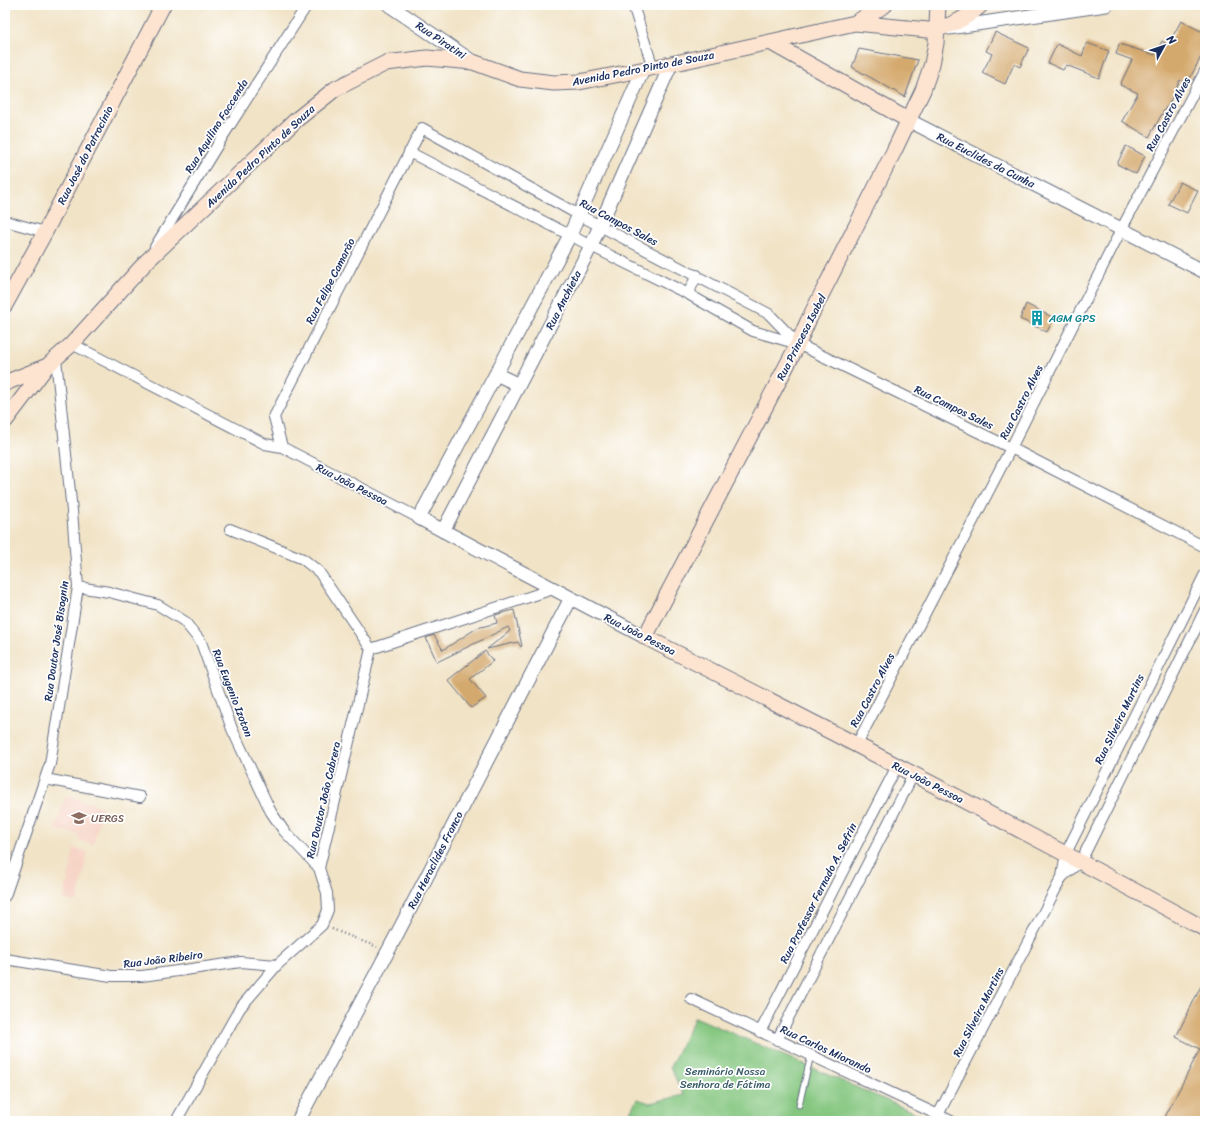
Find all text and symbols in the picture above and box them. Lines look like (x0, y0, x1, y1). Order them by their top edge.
street label: Rua Piratini (412, 17, 471, 65)
north arrow (1144, 26, 1184, 66)
text: N (1161, 30, 1181, 49)
street label: Avenida Pedro Pinto de Souza (570, 45, 716, 92)
street label: Rua Castro Alves (1141, 73, 1196, 155)
street label: Rua Aquilino Faccenda (180, 75, 253, 177)
street label: Avenida Pedro Pinto de Souza (200, 100, 320, 213)
street label: Rua José do Patrocínio (52, 102, 119, 208)
street label: Rua Euclides da Cunha (933, 127, 1039, 194)
street label: Rua Campos Sales (576, 194, 662, 252)
street label: Rua Felipe Camarão (300, 234, 361, 328)
street label: Rua Anchieta (540, 267, 587, 333)
street label: Rua Princesa Isabel (771, 290, 832, 384)
building icon: AGM GPS (1028, 309, 1046, 327)
place label: AGM GPS (1048, 309, 1096, 328)
street label: Rua Castro Alves (994, 361, 1049, 443)
street label: Rua Campos Sales (911, 380, 998, 435)
street label: Rua João Pessoa (312, 458, 392, 511)
street label: Rua Doutor José Bisognin (39, 580, 74, 703)
street label: Rua João Pessoa (600, 608, 680, 661)
street label: Rua Eugenio Izoton (207, 646, 258, 740)
street label: Rua Castro Alves (845, 649, 900, 731)
street label: Rua Silveira Martins (1089, 670, 1150, 768)
street label: Rua Doutor João Cabrera (301, 739, 346, 860)
street label: Rua João Pessoa (888, 756, 968, 809)
street label: Rua Heraclides Franco (403, 808, 469, 913)
school or university icon: UERGS (70, 809, 88, 827)
place label: UERGS (91, 809, 124, 828)
street label: Rua Professor Fernado A. Sefrin (775, 819, 862, 967)
street label: Rua João Ribeiro (122, 945, 204, 974)
street label: Rua Silveira Martins (948, 963, 1010, 1060)
street label: Rua Carlos Miorando (777, 1020, 875, 1079)
park label: Seminário Nossa Senhora de Fátima (680, 1062, 771, 1094)

